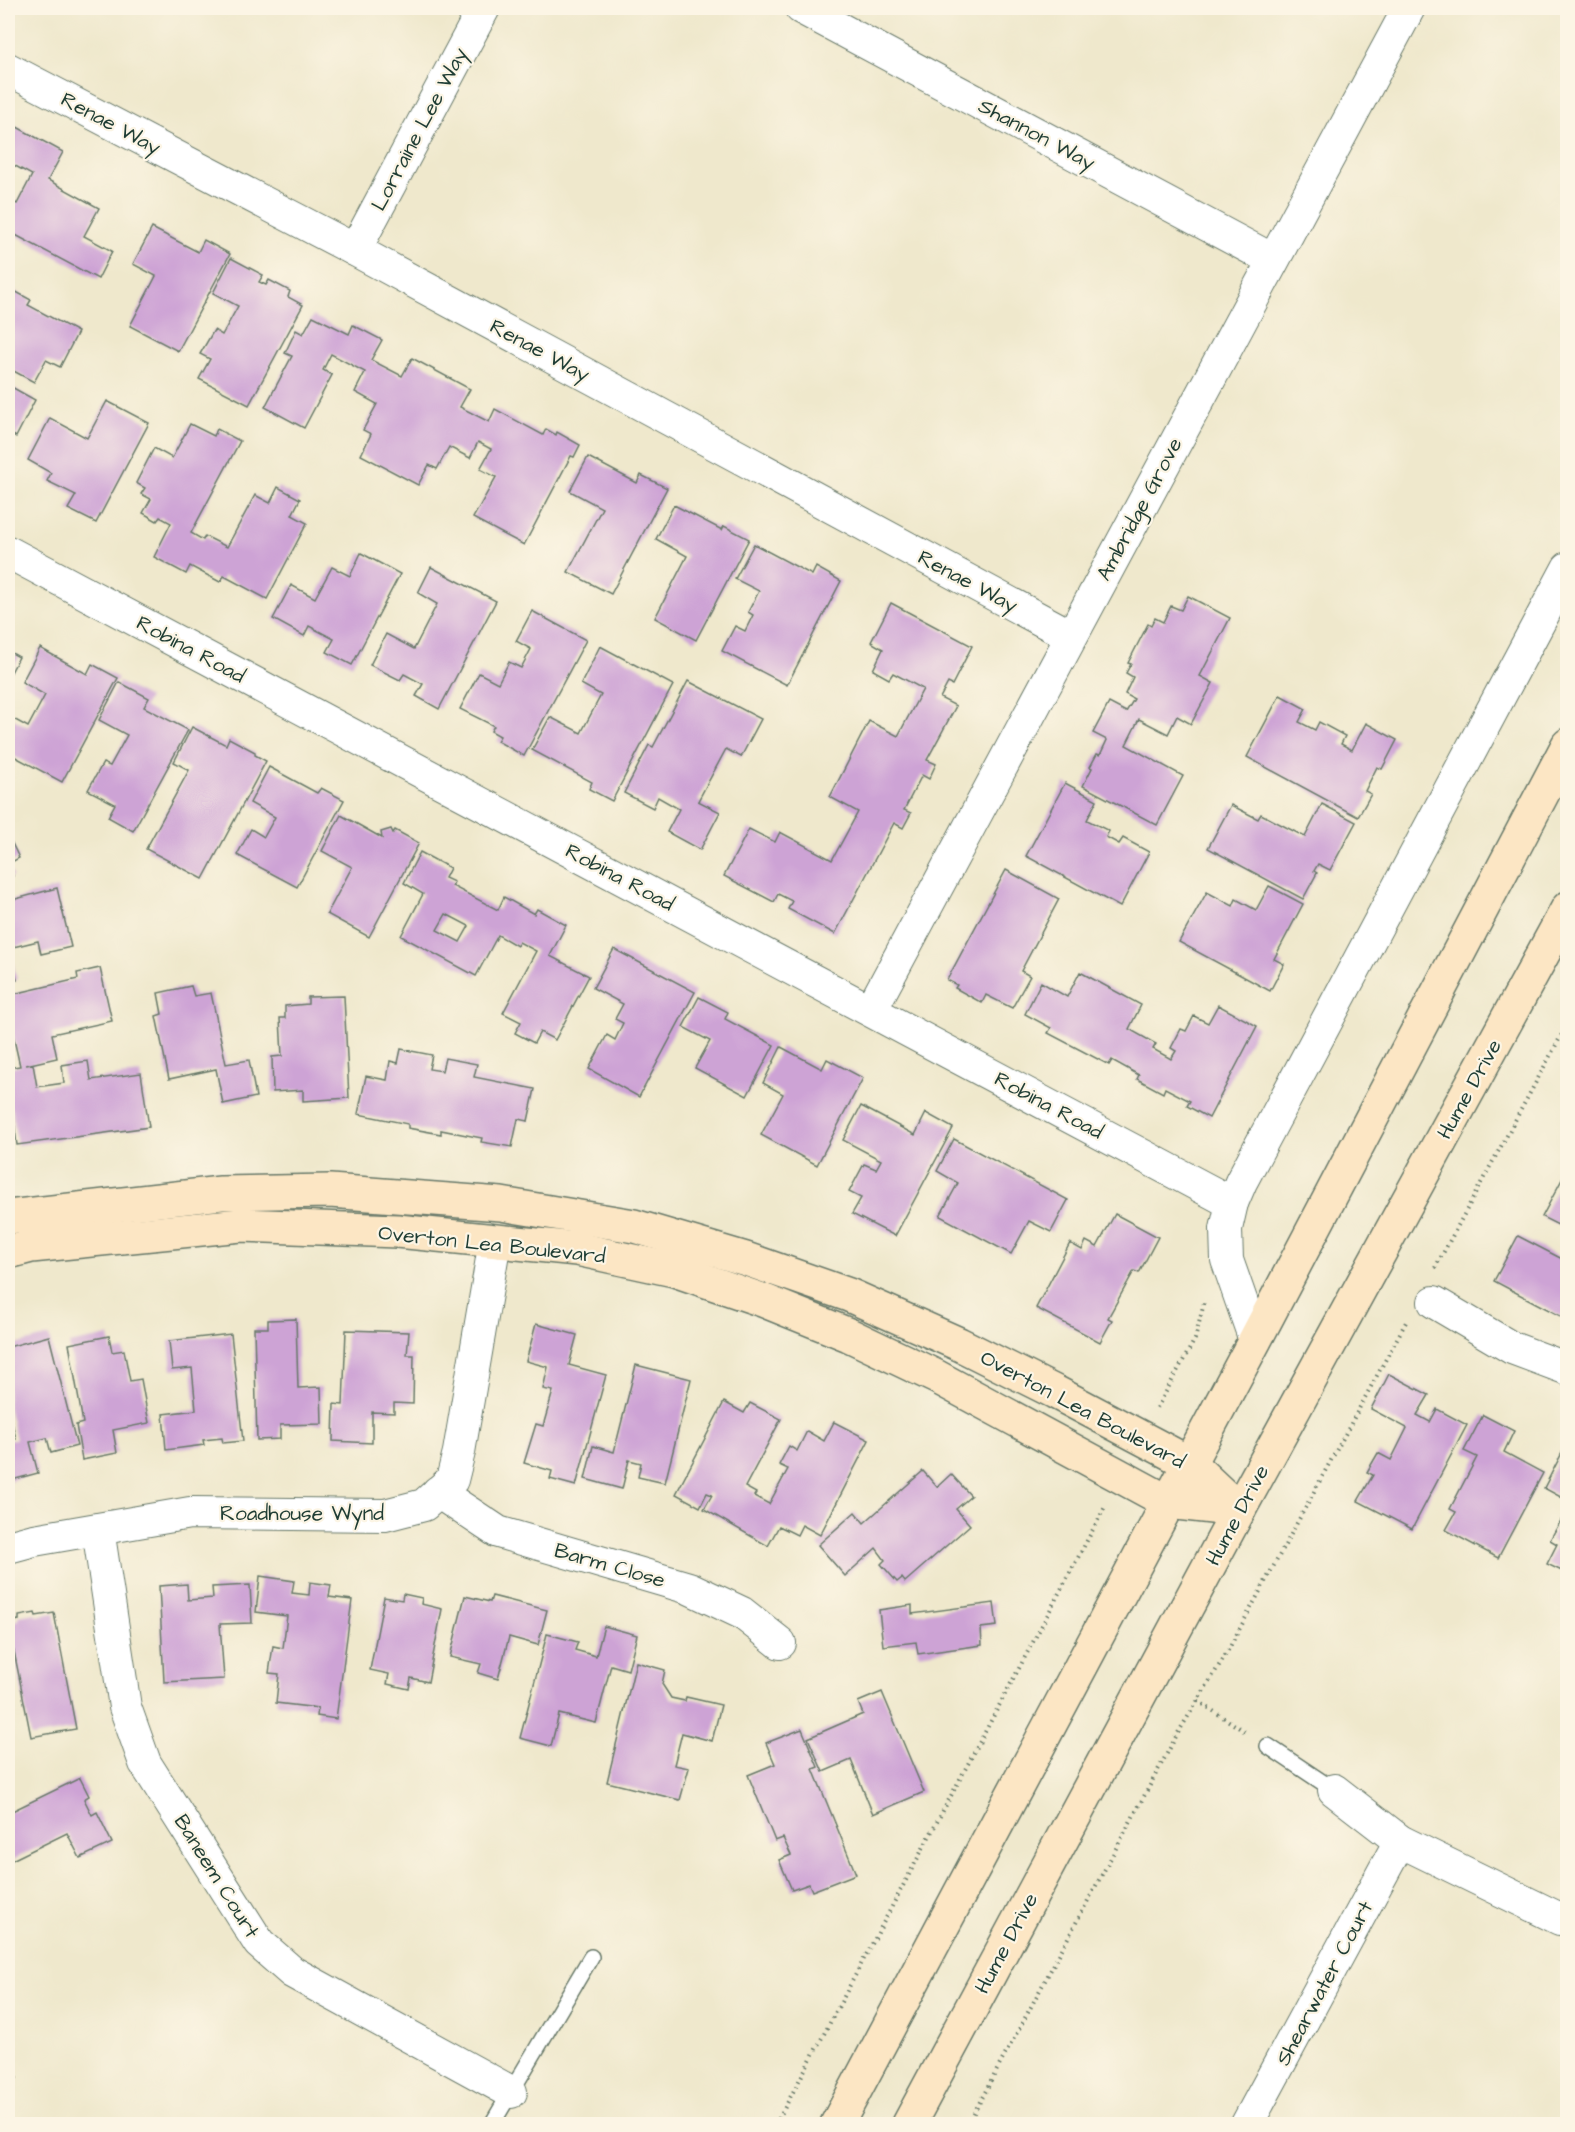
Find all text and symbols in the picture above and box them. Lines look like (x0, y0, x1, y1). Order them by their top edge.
street label: Lorraine Lee Way (364, 42, 477, 217)
street label: Renae Way (55, 85, 166, 164)
street label: Shannon Way (972, 92, 1101, 179)
street label: Renae Way (484, 312, 595, 391)
street label: Ambridge Grove (1090, 433, 1191, 587)
street label: Renae Way (912, 543, 1023, 622)
street label: Robina Road (131, 609, 251, 690)
street label: Robina Road (560, 837, 680, 918)
street label: Hume Drive (1430, 1034, 1509, 1144)
street label: Robina Road (989, 1065, 1109, 1146)
street label: Overton Lea Boulevard (377, 1218, 607, 1271)
street label: Overton Lea Boulevard (975, 1343, 1190, 1476)
street label: Hume Drive (1199, 1460, 1276, 1571)
street label: Roadhouse Wynd (220, 1499, 384, 1530)
street label: Barm Close (551, 1536, 669, 1595)
street label: Baneem Court (167, 1809, 267, 1944)
street label: Hume Drive (968, 1888, 1045, 1999)
street label: Shearwater Court (1269, 1895, 1380, 2071)

